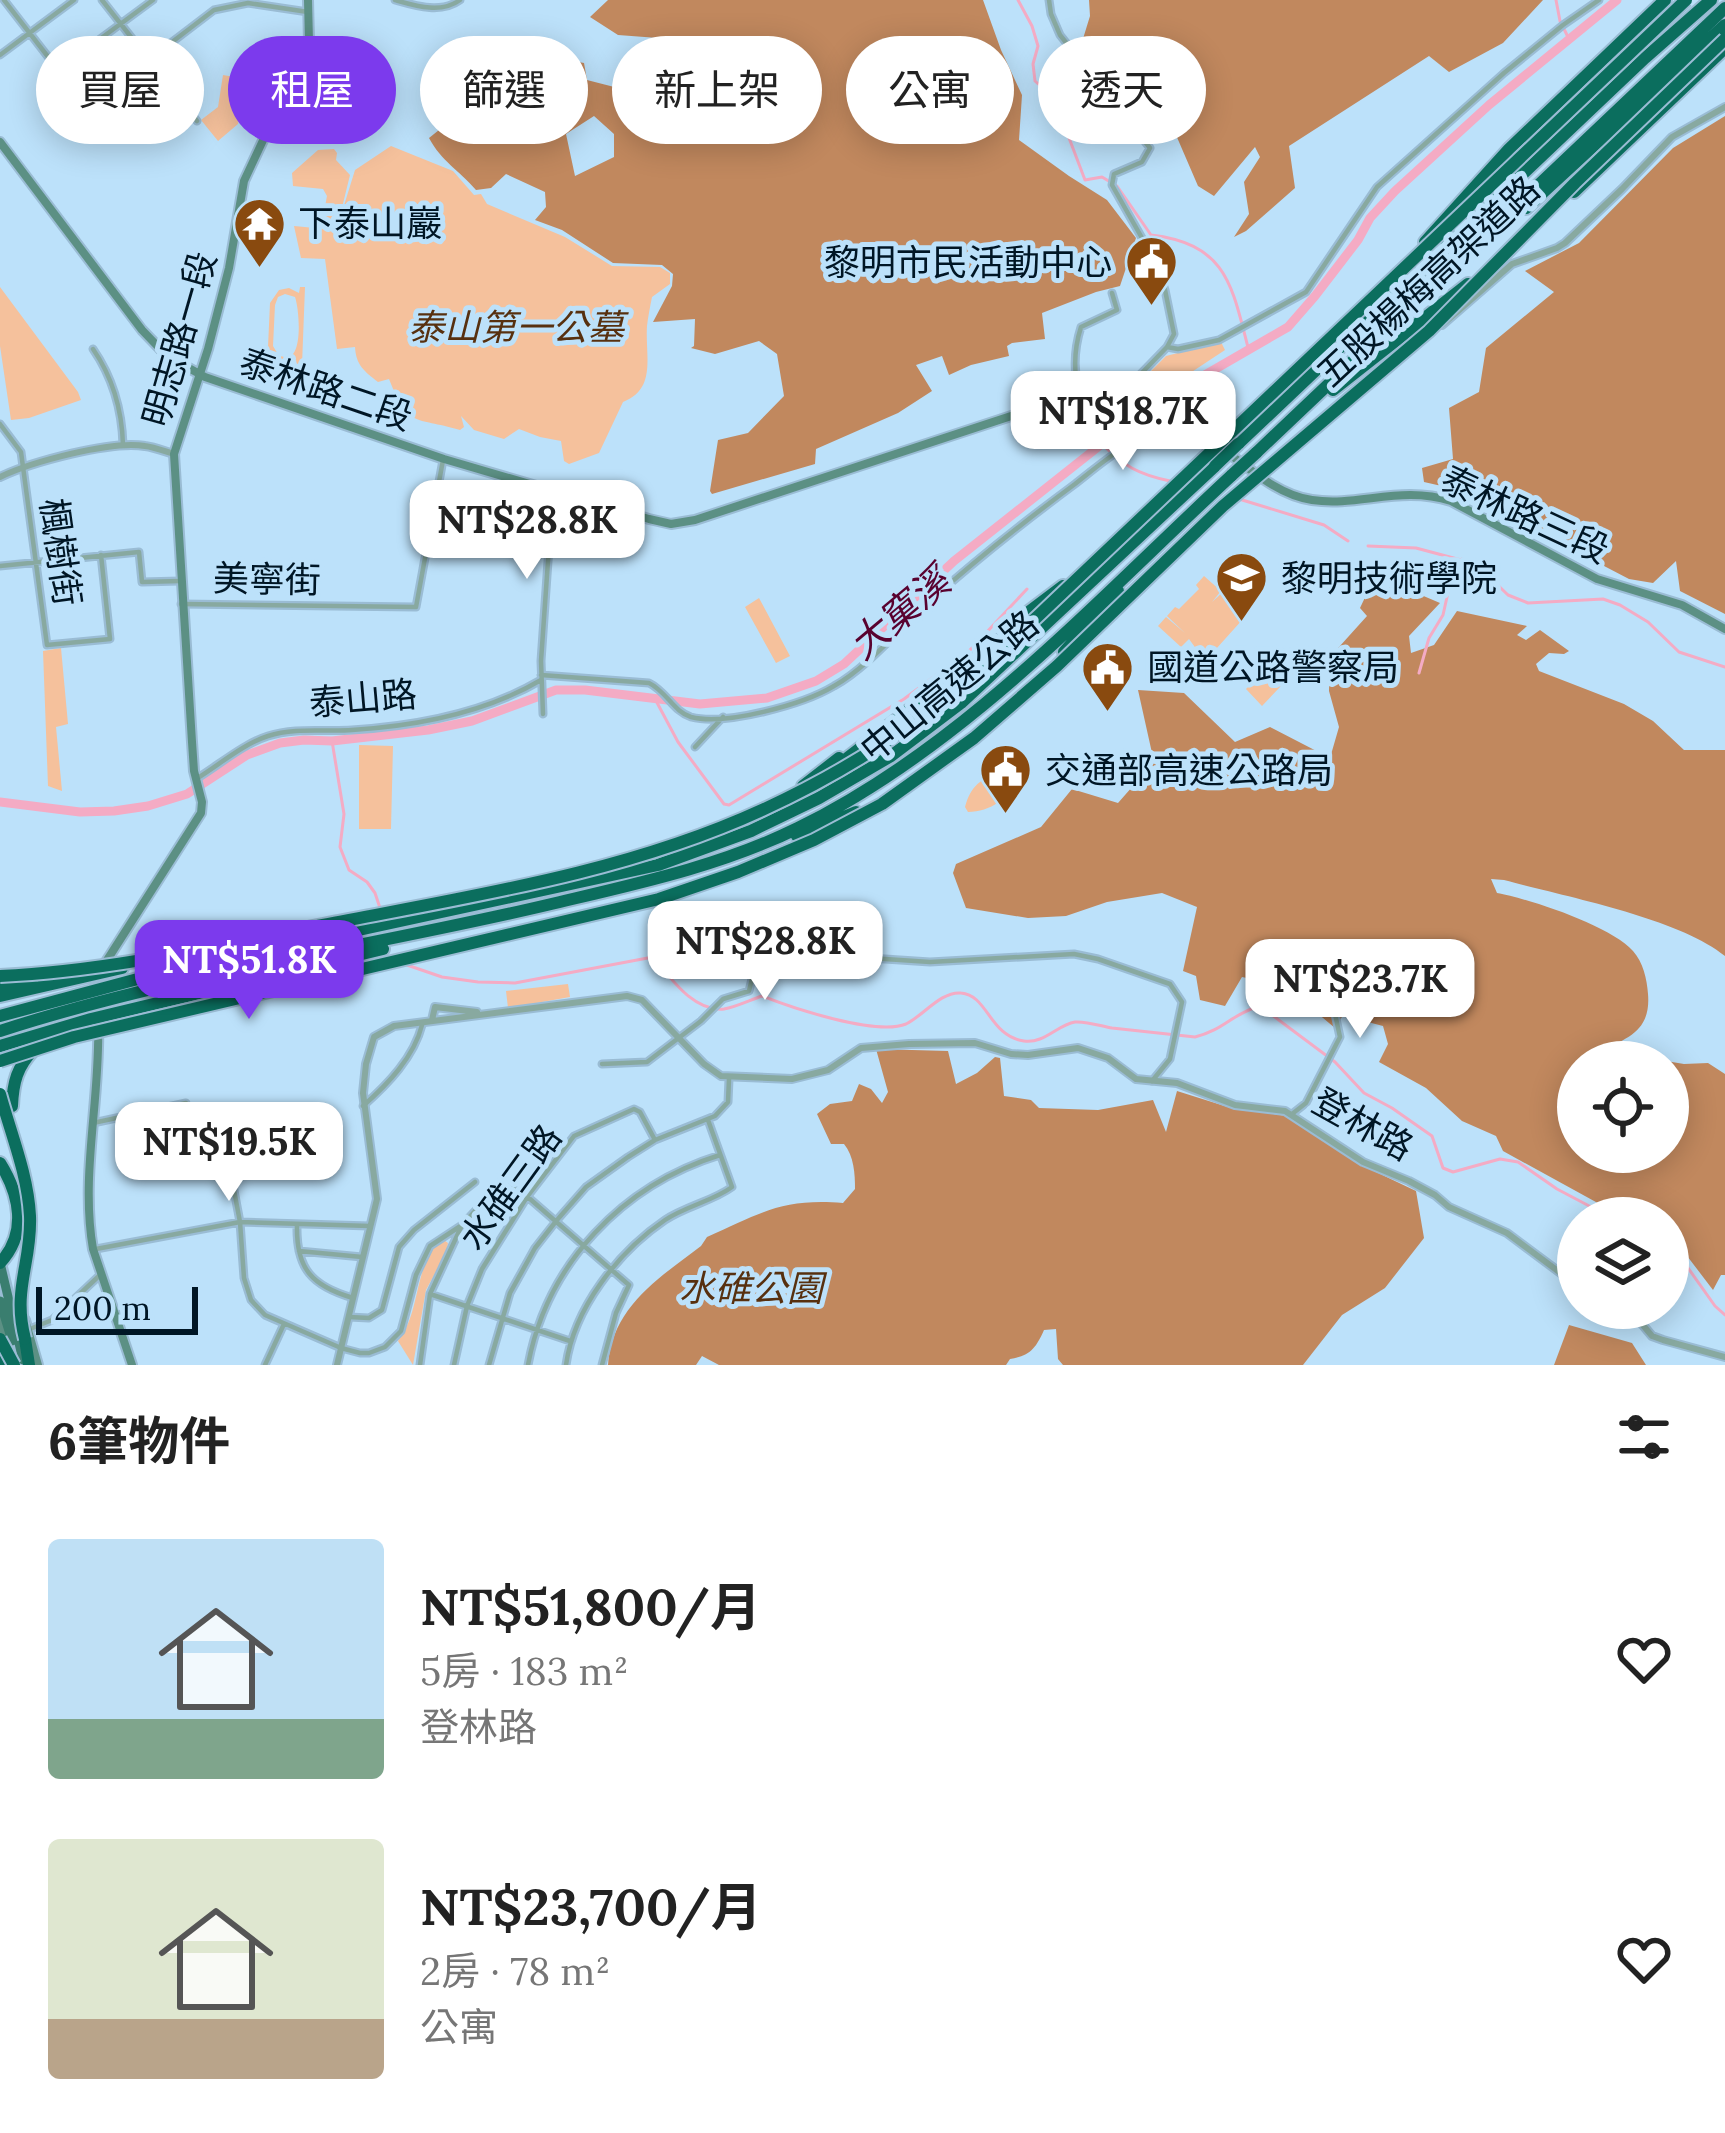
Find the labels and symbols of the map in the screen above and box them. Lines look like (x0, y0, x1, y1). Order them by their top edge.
street label: 五股楊梅高架道路 (1307, 166, 1549, 396)
temple icon: 下泰山巖 (231, 195, 287, 269)
place label: 下泰山巖 (298, 200, 442, 246)
public building icon: 黎明市民活動中心 (1123, 234, 1179, 308)
place label: 黎明市民活動中心 (824, 239, 1112, 285)
street label: 明志路一段 (132, 246, 226, 432)
park label: 泰山第一公墓 (408, 304, 629, 350)
street label: 泰林路二段 (233, 338, 419, 440)
pin: NT$18.7K (999, 371, 1247, 473)
street label: 泰林路三段 (1434, 455, 1616, 573)
pin: NT$28.8K (403, 480, 651, 582)
street label: 楓樹街 (31, 495, 91, 609)
school or university icon: 黎明技術學院 (1214, 550, 1270, 624)
water label: 大窠溪 (838, 553, 964, 670)
street label: 美寧街 (213, 555, 321, 603)
place label: 黎明技術學院 (1281, 555, 1497, 601)
street label: 中山高速公路 (851, 600, 1047, 772)
public building icon: 國道公路警察局 (1080, 639, 1136, 713)
place label: 國道公路警察局 (1147, 644, 1399, 690)
street label: 泰山路 (307, 670, 419, 726)
public building icon: 交通部高速公路局 (978, 742, 1034, 816)
place label: 交通部高速公路局 (1045, 747, 1333, 793)
pin: NT$28.8K (641, 901, 889, 1003)
pin: NT$51.8K (125, 920, 373, 1022)
pin: NT$23.7K (1236, 939, 1484, 1041)
street label: 登林路 (1305, 1078, 1421, 1170)
pin: NT$19.5K (105, 1102, 353, 1204)
street label: 水碓三路 (449, 1115, 571, 1259)
park label: 水碓公園 (679, 1265, 828, 1311)
scale bar (36, 1281, 198, 1334)

